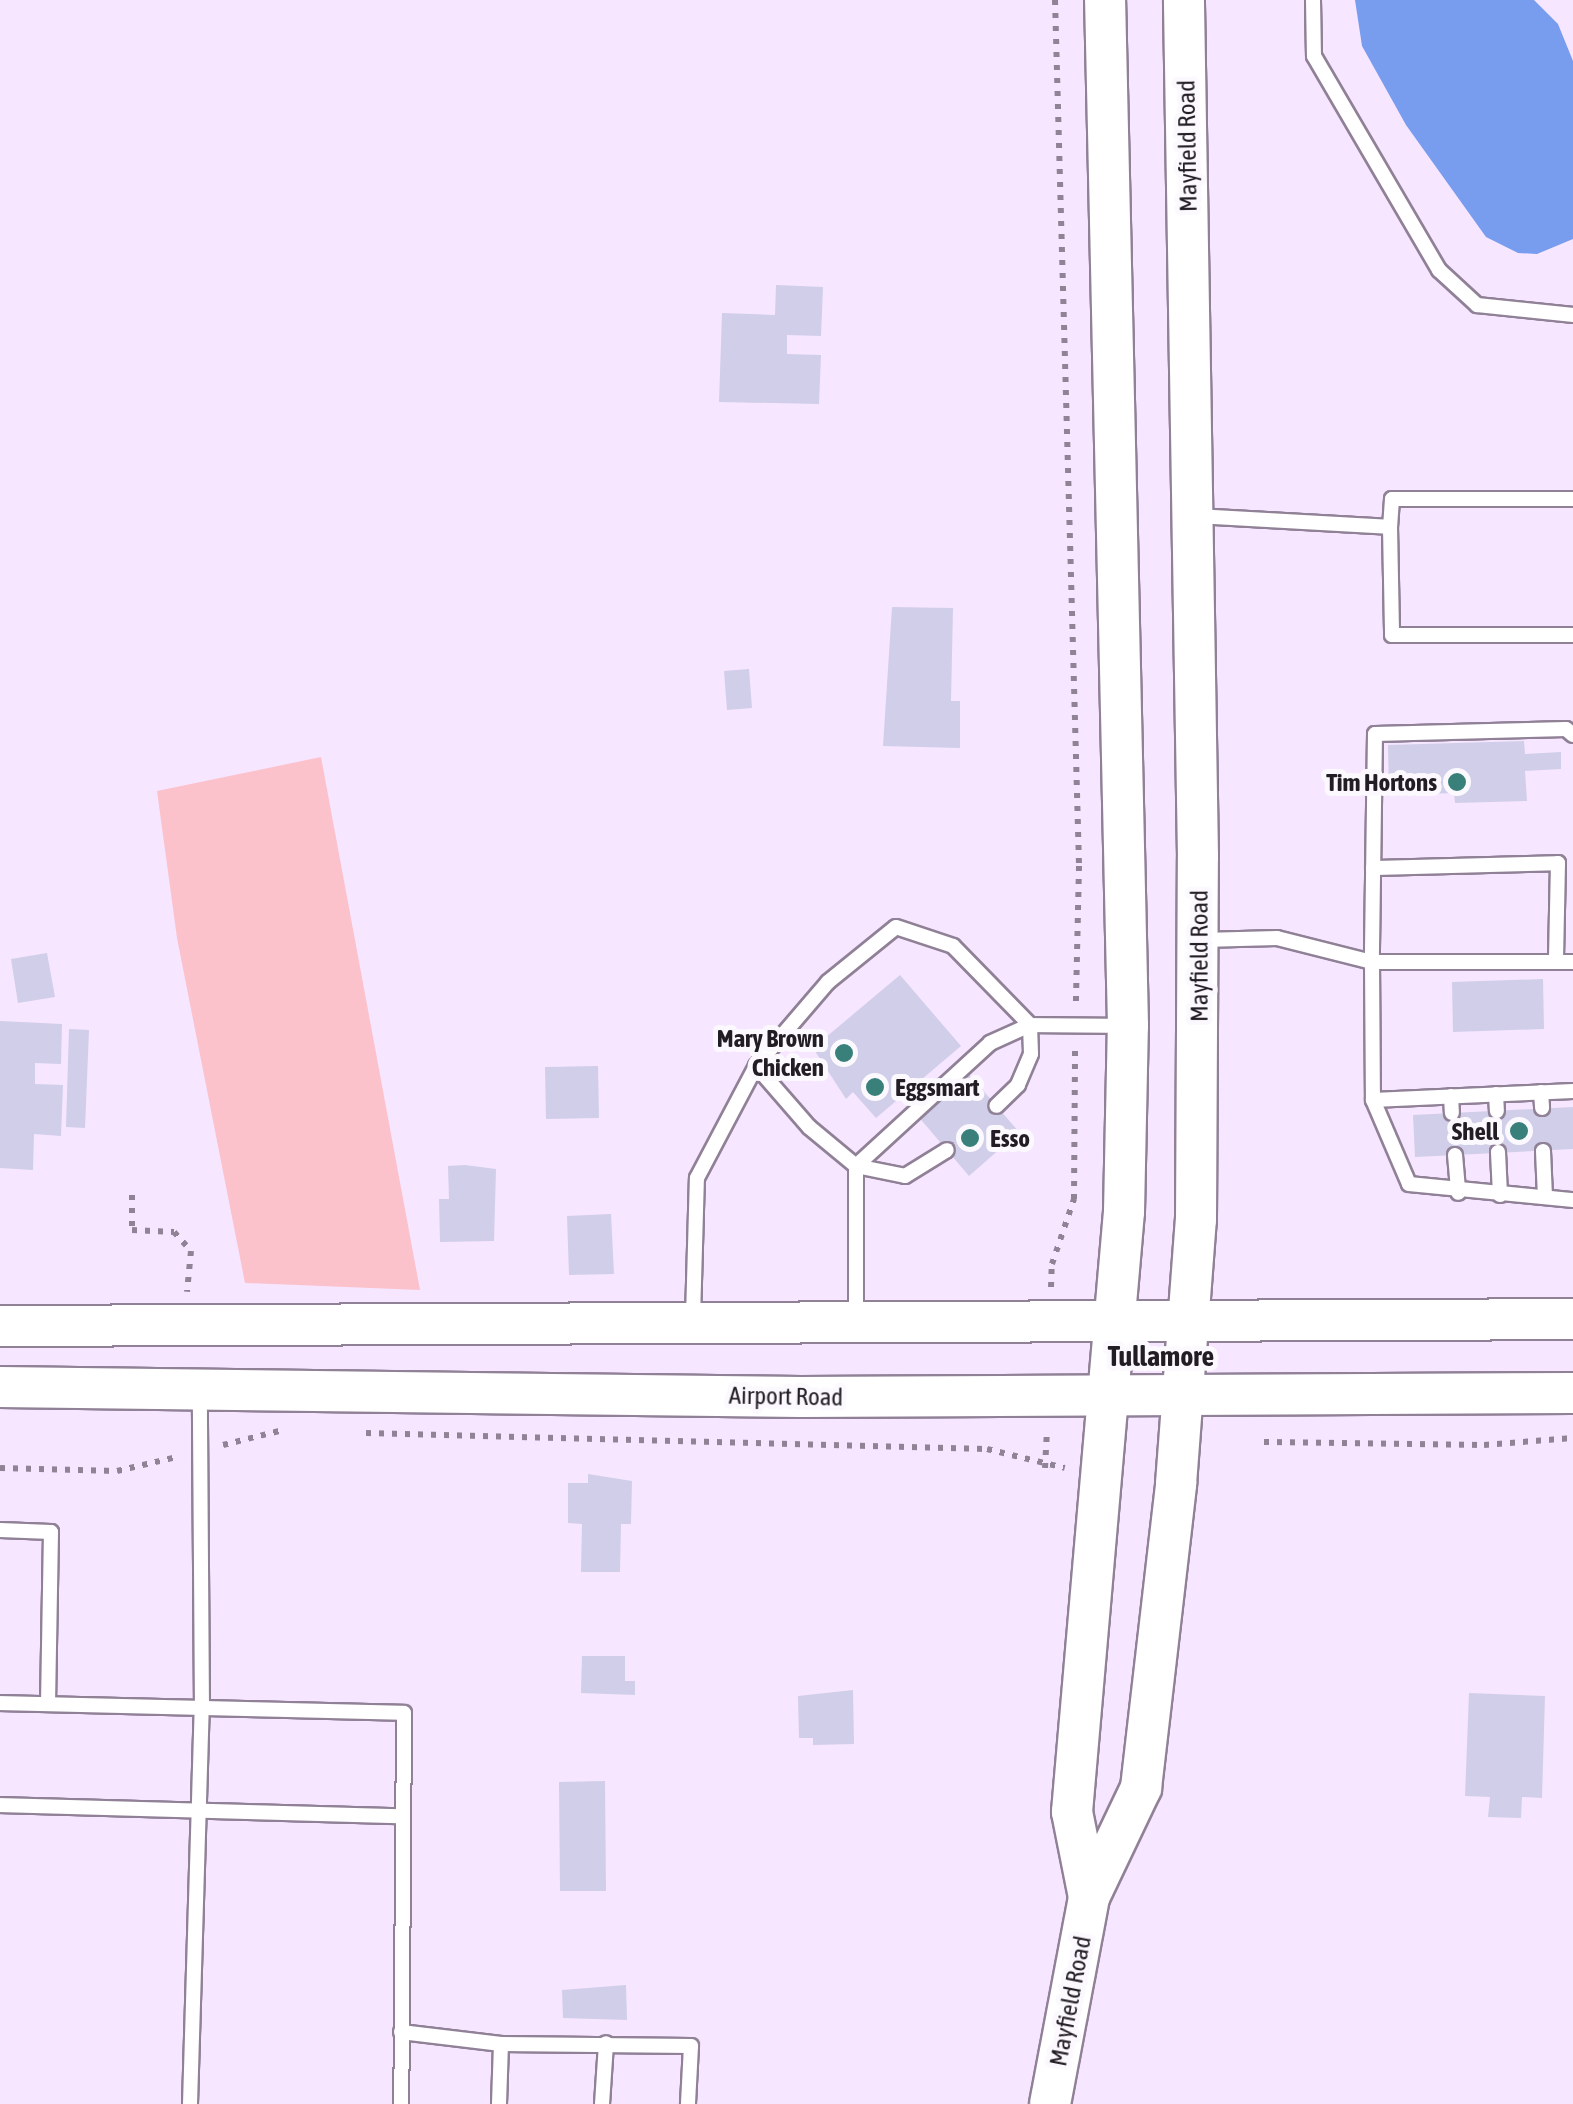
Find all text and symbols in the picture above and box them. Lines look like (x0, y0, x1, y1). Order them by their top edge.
street label: Mayfield Road (1171, 80, 1203, 212)
place label: Tim Hortons (1326, 767, 1437, 797)
marker: Tim Hortons (1446, 771, 1468, 793)
street label: Mayfield Road (1184, 890, 1214, 1022)
place label: Mary Brown Chicken (717, 1024, 824, 1083)
marker: Mary Brown Chicken (833, 1042, 855, 1064)
place label: Eggsmart (895, 1072, 979, 1102)
marker: Eggsmart (864, 1076, 886, 1098)
place label: Shell (1452, 1116, 1499, 1146)
marker: Shell (1508, 1120, 1530, 1142)
place label: Esso (990, 1123, 1030, 1153)
marker: Esso (959, 1127, 981, 1149)
district label: Tullamore (1108, 1339, 1214, 1373)
street label: Airport Road (729, 1380, 843, 1412)
street label: Mayfield Road (1043, 1933, 1097, 2069)

